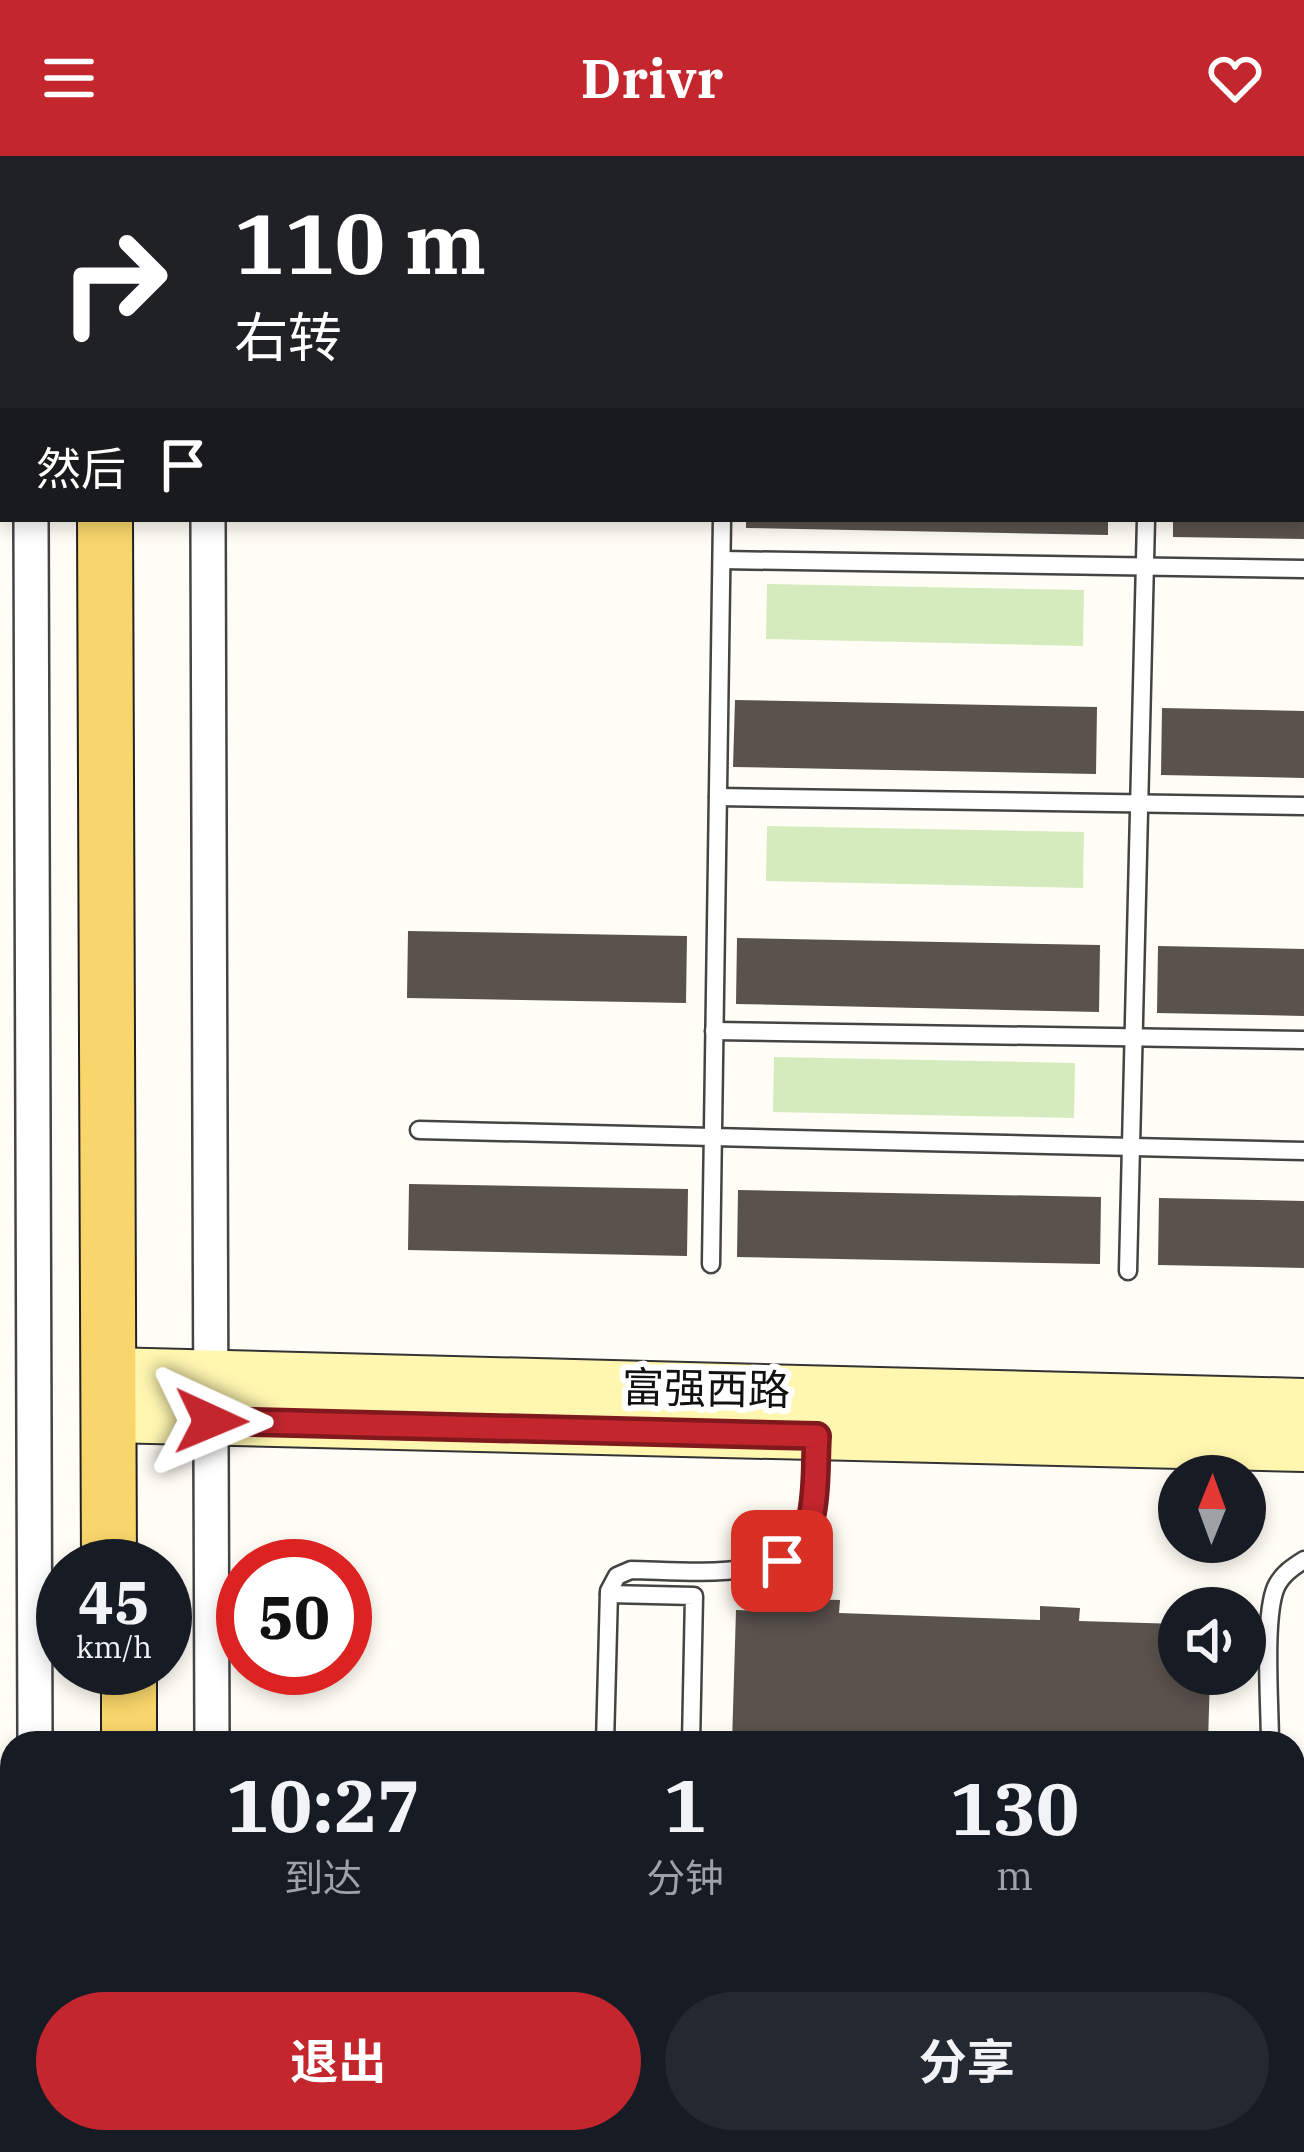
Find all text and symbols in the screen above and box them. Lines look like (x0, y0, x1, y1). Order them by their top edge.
text: Drivr (581, 43, 723, 113)
icon: menu (36, 45, 102, 111)
icon: heart (1202, 45, 1268, 111)
text: 110 m (234, 188, 486, 297)
icon: right (36, 204, 192, 360)
text: 右转 (234, 302, 342, 372)
icon: arrive (150, 432, 216, 498)
text: 然后 (36, 439, 126, 497)
position arrow (148, 1358, 274, 1484)
street label: 富强西路 (622, 1359, 790, 1417)
north arrow (1158, 1455, 1266, 1563)
map controls (1158, 1455, 1266, 1695)
pin (731, 1510, 833, 1612)
icon: arrive (749, 1528, 815, 1594)
speed limit sign: 50 (216, 1539, 372, 1695)
text: 45 (78, 1562, 150, 1641)
button: sound (1158, 1587, 1266, 1695)
text: km/h (76, 1627, 152, 1666)
text: 10:27 (226, 1758, 420, 1852)
text: 1 (663, 1758, 707, 1852)
text: 130 (950, 1761, 1079, 1855)
text: m (996, 1850, 1033, 1901)
text: 到达 (284, 1852, 362, 1903)
text: 分钟 (646, 1852, 724, 1903)
button: 退出 (36, 1992, 641, 2130)
button: 分享 (665, 1992, 1269, 2130)

